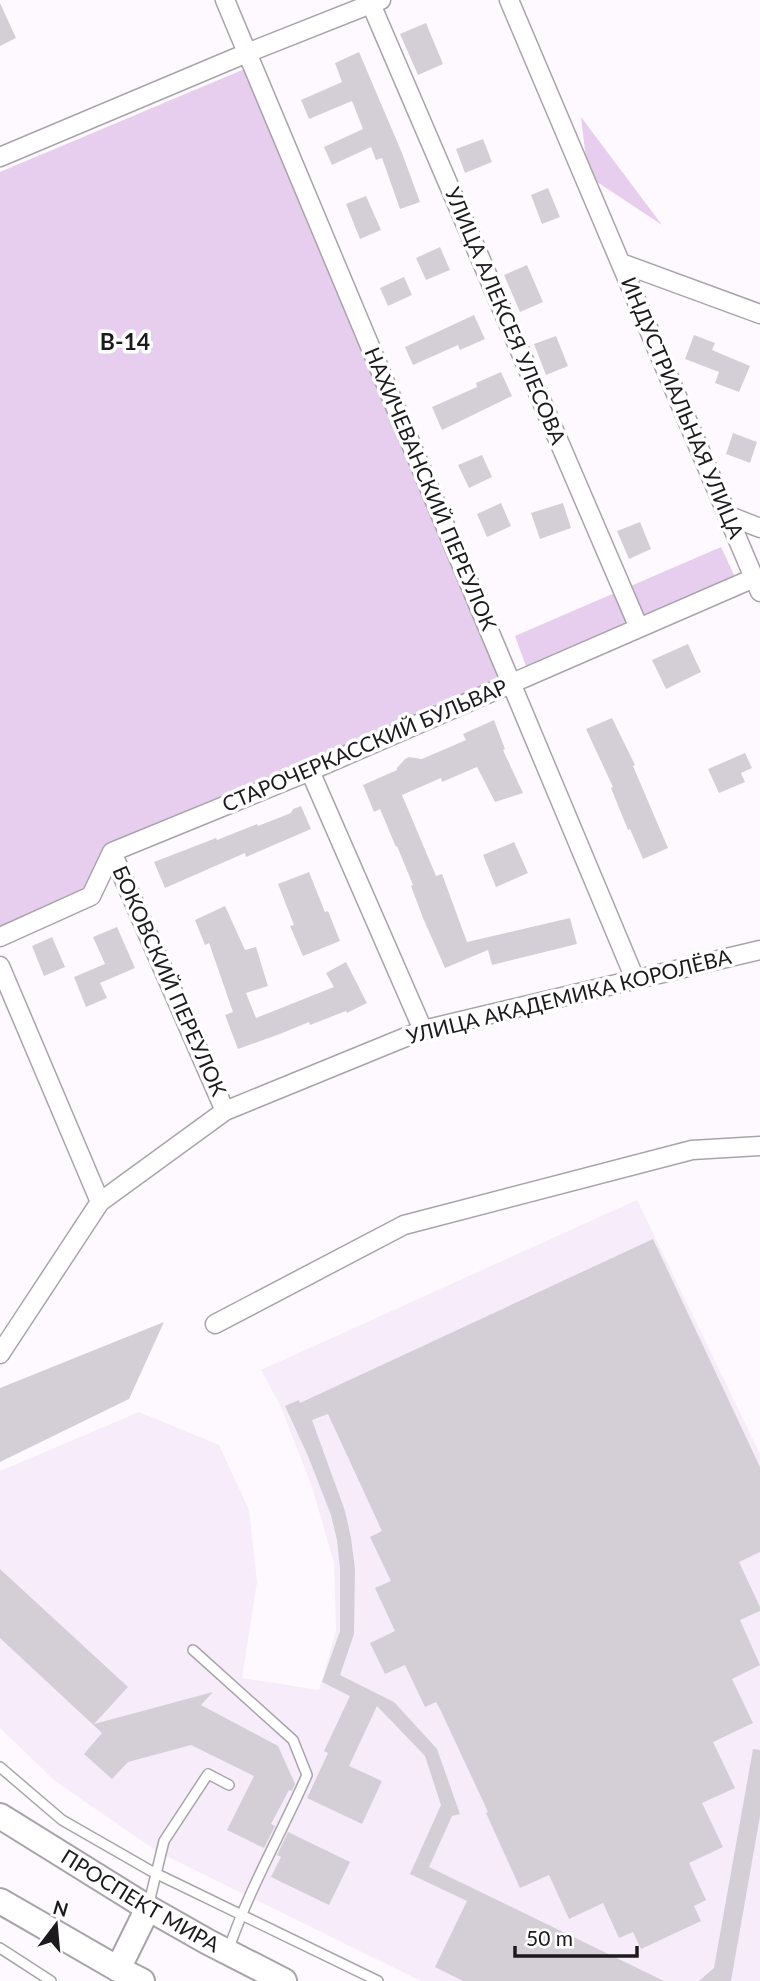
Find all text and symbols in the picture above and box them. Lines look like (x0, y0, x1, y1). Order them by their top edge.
street label: УЛИЦА АЛЕКСЕЯ УЛЕСОВА (441, 183, 572, 448)
street label: ИНДУСТРИАЛЬНАЯ УЛИЦА (617, 273, 750, 543)
district label: В-14 (100, 327, 150, 355)
street label: НАХИЧЕВАНСКИЙ ПЕРЕУЛОК (360, 343, 503, 634)
street label: СТАРОЧЕРКАССКИЙ БУЛЬВАР (218, 673, 511, 816)
street label: БОКОВСКИЙ ПЕРЕУЛОК (108, 861, 233, 1099)
street label: УЛИЦА АКАДЕМИКА КОРОЛЁВА (404, 943, 734, 1048)
street label: ПРОСПЕКТ МИРА (57, 1843, 225, 1957)
north arrow (21, 1890, 91, 1960)
text: N (51, 1895, 71, 1921)
scale bar (515, 1914, 638, 1958)
text: 50 m (526, 1925, 573, 1950)

